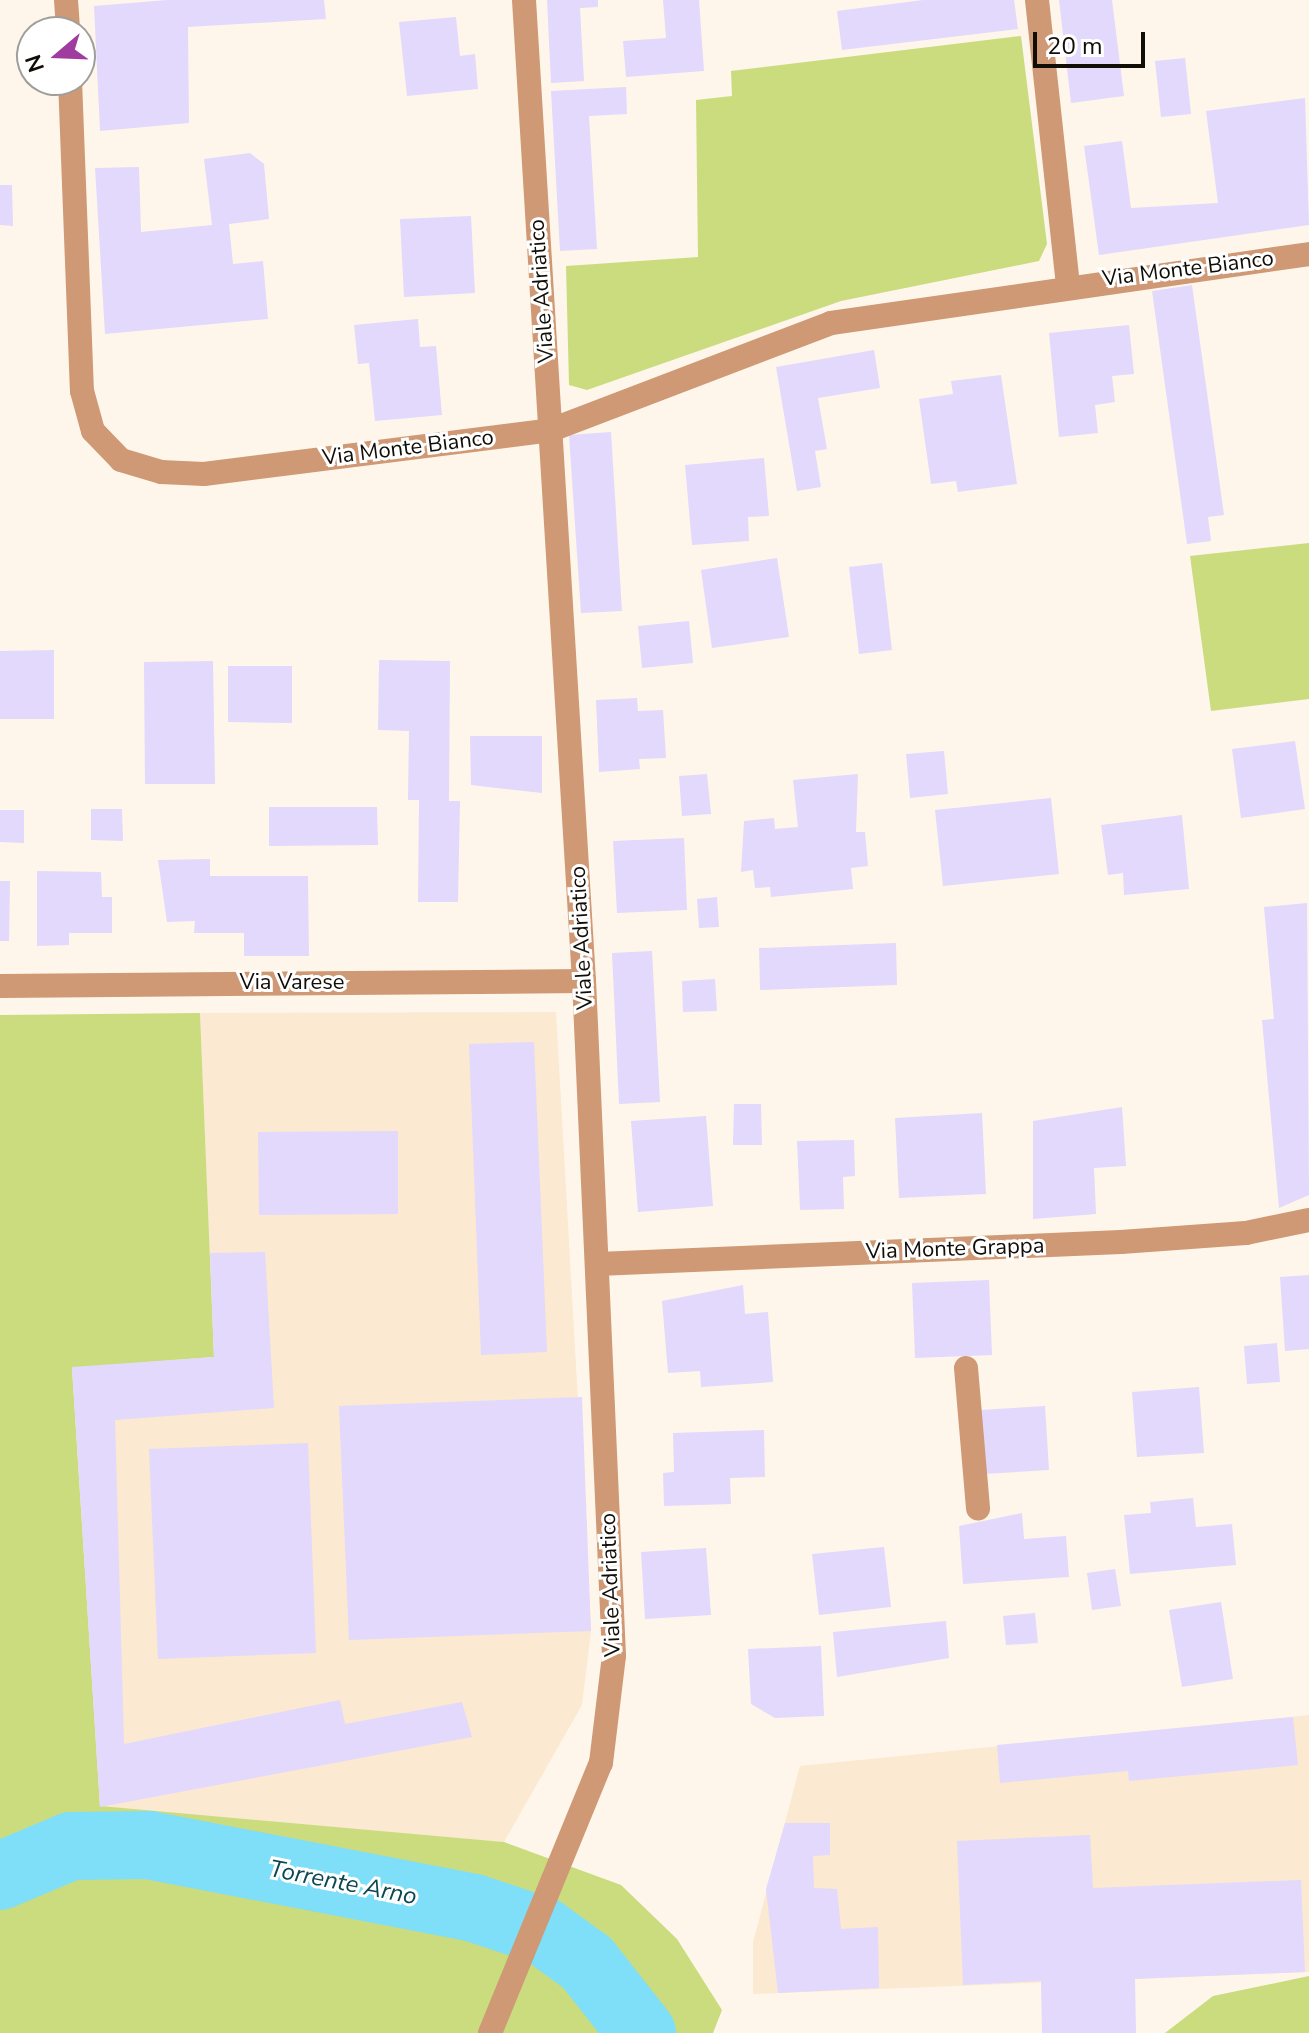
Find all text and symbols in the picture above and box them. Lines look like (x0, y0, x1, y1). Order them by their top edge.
north arrow (16, 16, 96, 96)
scale bar (1037, 16, 1149, 66)
text: 20 m (1047, 30, 1103, 62)
text: N (18, 50, 52, 76)
street label: Viale Adriatico (524, 218, 560, 364)
street label: Via Monte Bianco (1101, 245, 1275, 293)
street label: Via Monte Bianco (321, 424, 495, 472)
street label: Viale Adriatico (565, 865, 599, 1011)
street label: Via Varese (240, 970, 344, 996)
street label: Via Monte Grappa (865, 1233, 1045, 1265)
street label: Viale Adriatico (595, 1513, 627, 1657)
water label: Torrente Arno (267, 1855, 419, 1911)

